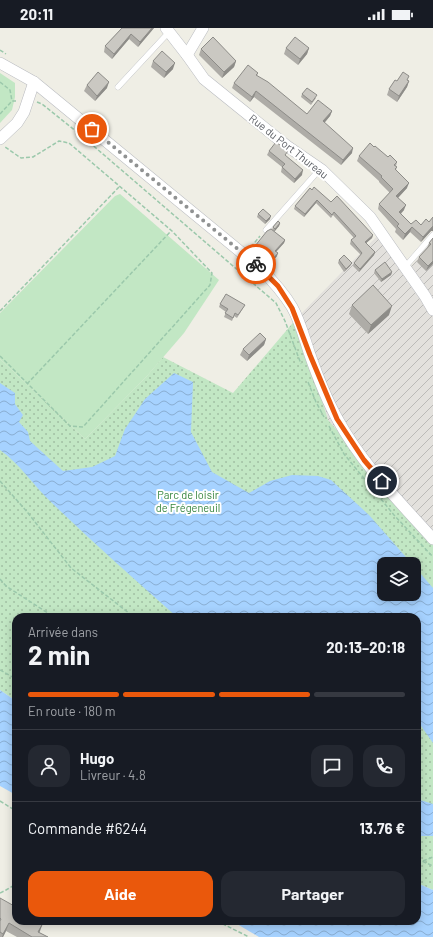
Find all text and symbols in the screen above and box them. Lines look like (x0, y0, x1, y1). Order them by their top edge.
text: 20:11 (20, 5, 53, 23)
street label: Rue du Port Thureau (247, 111, 331, 181)
pin (75, 112, 109, 146)
icon: bag (81, 118, 103, 140)
courier (236, 244, 276, 284)
icon: bike (245, 253, 267, 275)
pin (365, 464, 399, 498)
icon: home (371, 470, 393, 492)
park label: Parc de loisir de Frégeneuil (156, 488, 220, 514)
map controls (377, 557, 421, 601)
button: layers (377, 557, 421, 601)
text: Arrivée dans (28, 624, 98, 640)
text: 20:13–20:18 (326, 638, 405, 656)
text: 2 min (28, 639, 90, 670)
text: En route · 180 m (28, 703, 116, 719)
button: person (28, 745, 70, 787)
button: chat (311, 745, 353, 787)
button: phone (363, 745, 405, 787)
text: Hugo (80, 749, 114, 767)
text: Livreur · 4.8 (80, 767, 146, 783)
text: Commande #6244 (28, 819, 147, 837)
text: 13.76 € (360, 819, 405, 837)
button: Aide (28, 871, 213, 917)
button: Partager (221, 871, 405, 917)

